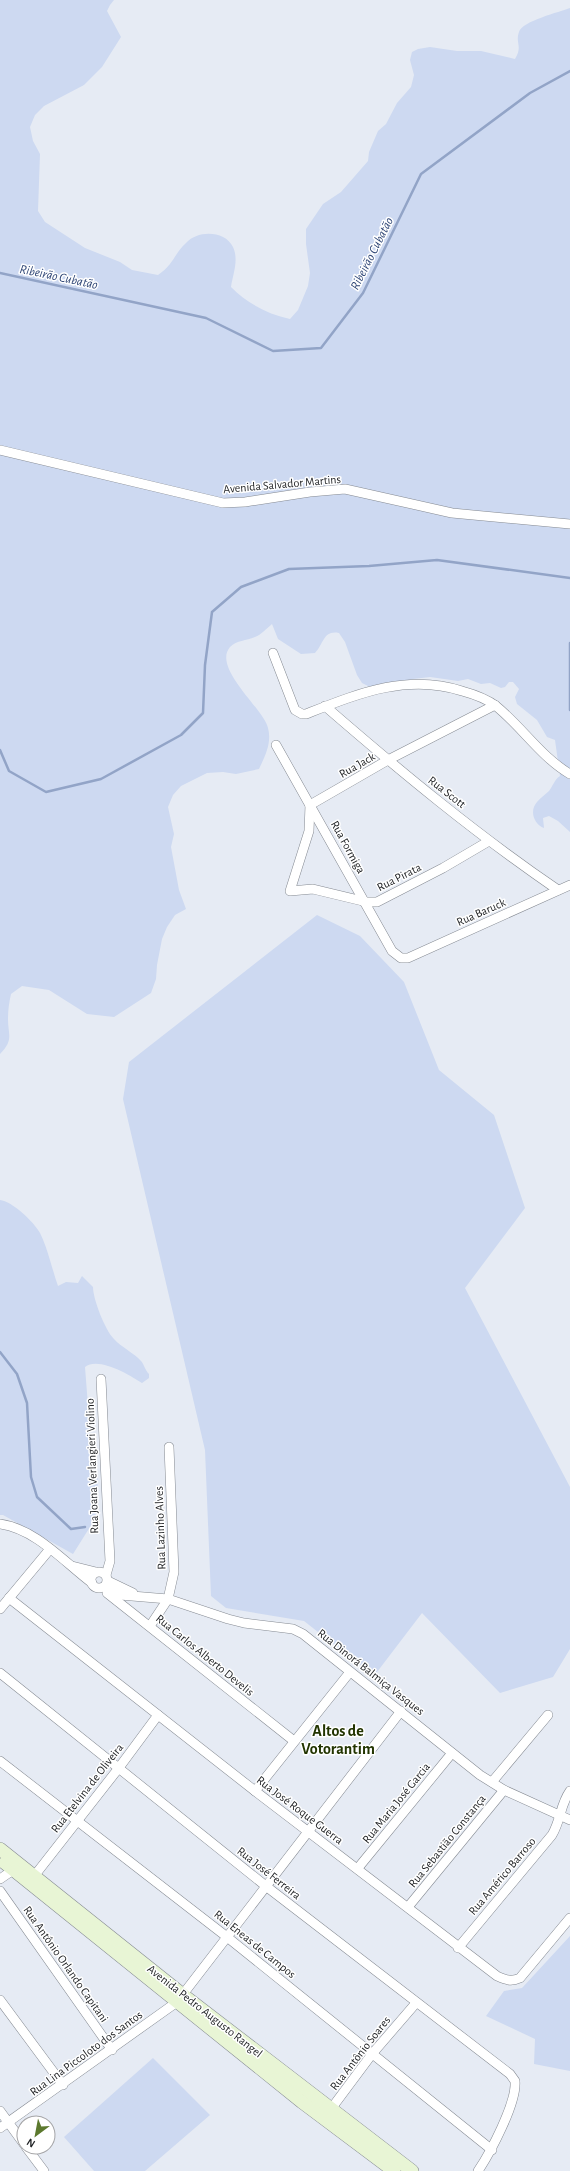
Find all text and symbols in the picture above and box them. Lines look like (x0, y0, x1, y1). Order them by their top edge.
water label: Ribeirão Cubatão (349, 215, 396, 292)
water label: Ribeirão Cubatão (18, 263, 99, 292)
street label: Avenida Salvador Martins (223, 473, 341, 495)
street label: Rua Jack (337, 750, 377, 780)
street label: Rua Scott (426, 774, 468, 810)
street label: Rua Formiga (329, 819, 368, 876)
street label: Rua Pirata (375, 861, 423, 893)
street label: Rua Baruck (455, 896, 508, 928)
street label: Rua Joana Verlangieri Violino (84, 1398, 100, 1534)
street label: Rua Lazinho Alves (153, 1486, 167, 1570)
street label: Rua Carlos Alberto Develis (154, 1612, 256, 1698)
street label: Rua Dinorá Balmiça Vasques (315, 1627, 427, 1717)
district label: Altos de Votorantim (301, 1723, 375, 1757)
street label: Rua Etelvina de Oliveira (49, 1741, 126, 1835)
street label: Rua Maria José Garcia (360, 1760, 432, 1846)
street label: Rua José Roque Guerra (254, 1774, 346, 1847)
street label: Rua Sebastião Constança (406, 1792, 488, 1890)
street label: Rua Américo Barroso (466, 1835, 538, 1917)
street label: Rua José Ferreira (235, 1845, 303, 1902)
street label: Rua Antônio Orlando Capitani (21, 1904, 111, 2024)
street label: Rua Eneas de Campos (212, 1908, 298, 1980)
street label: Avenida Pedro Augusto Rangel (145, 1962, 265, 2060)
street label: Rua Lina Piccoloto dos Santos (27, 2008, 145, 2098)
street label: Rua Antônio Soares (328, 2014, 392, 2092)
north arrow (16, 2115, 56, 2155)
text: N (25, 2136, 37, 2150)

